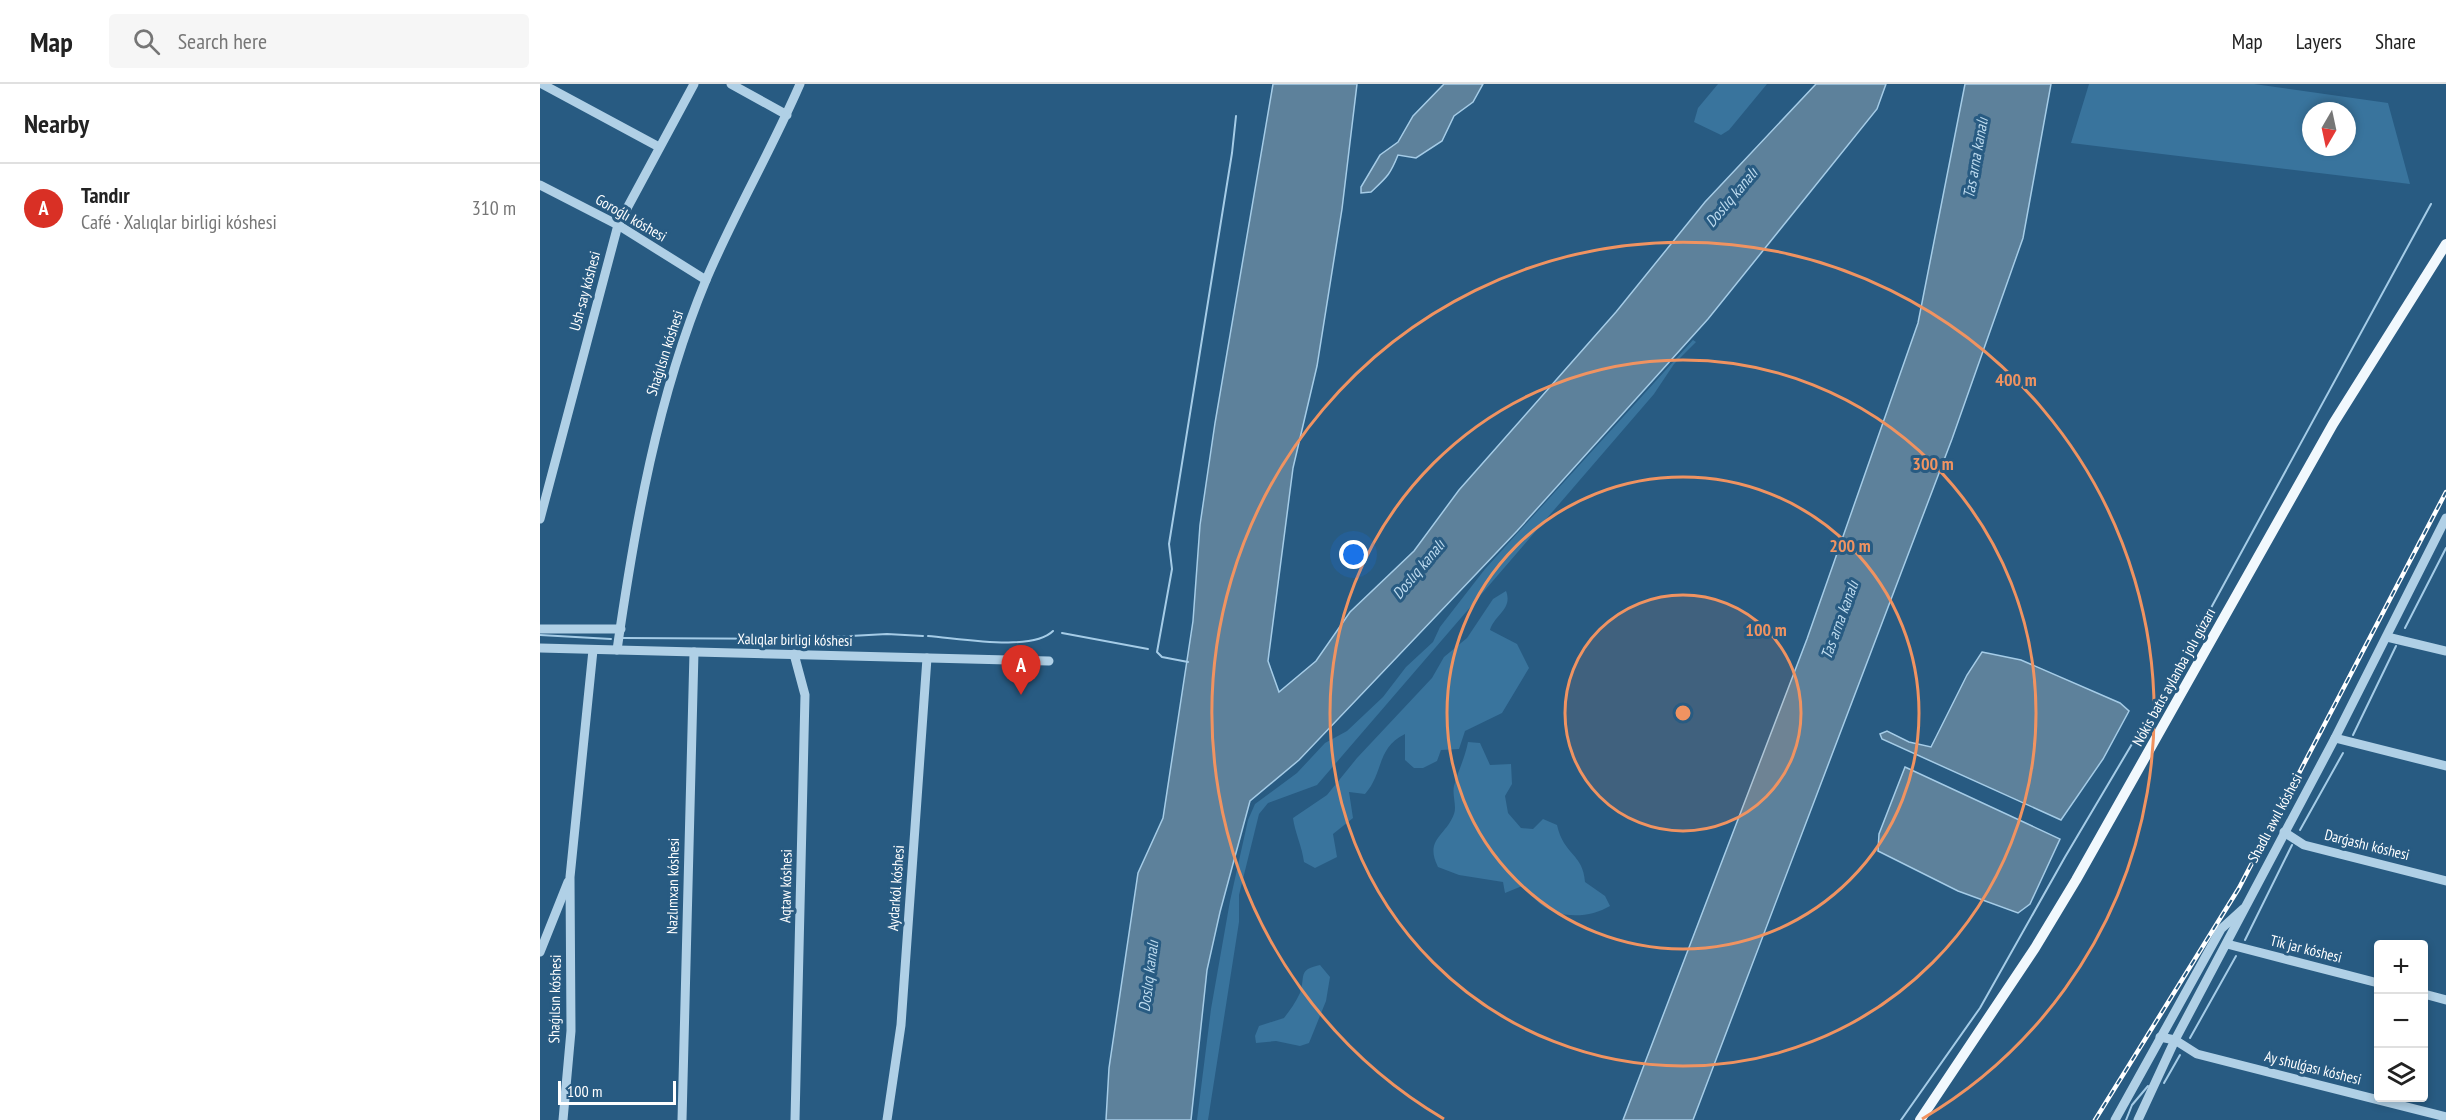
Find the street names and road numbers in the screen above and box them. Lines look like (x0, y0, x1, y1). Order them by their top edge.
street label: Goroǵlı kóshesi (592, 190, 670, 246)
street label: Ush-say kóshesi (565, 249, 604, 333)
street label: Shaǵılsın kóshesi (642, 308, 687, 398)
street label: Nókis batıs aylanba jolı gúzarı (2128, 604, 2219, 749)
street label: Xalıqlar birligi kóshesi (737, 629, 853, 650)
street label: Shadlı awıl kóshesi (2243, 770, 2306, 866)
street label: Darǵashı kóshesi (2323, 825, 2412, 864)
street label: Nazlımxan kóshesi (662, 838, 683, 934)
street label: Aydarkól kóshesi (883, 844, 908, 932)
street label: Aqtaw kóshesi (775, 849, 796, 923)
street label: Tik jar kóshesi (2268, 930, 2344, 967)
street label: Shaǵılsın kóshesi (544, 954, 565, 1043)
street label: Ay shulǵası kóshesi (2263, 1046, 2363, 1089)

